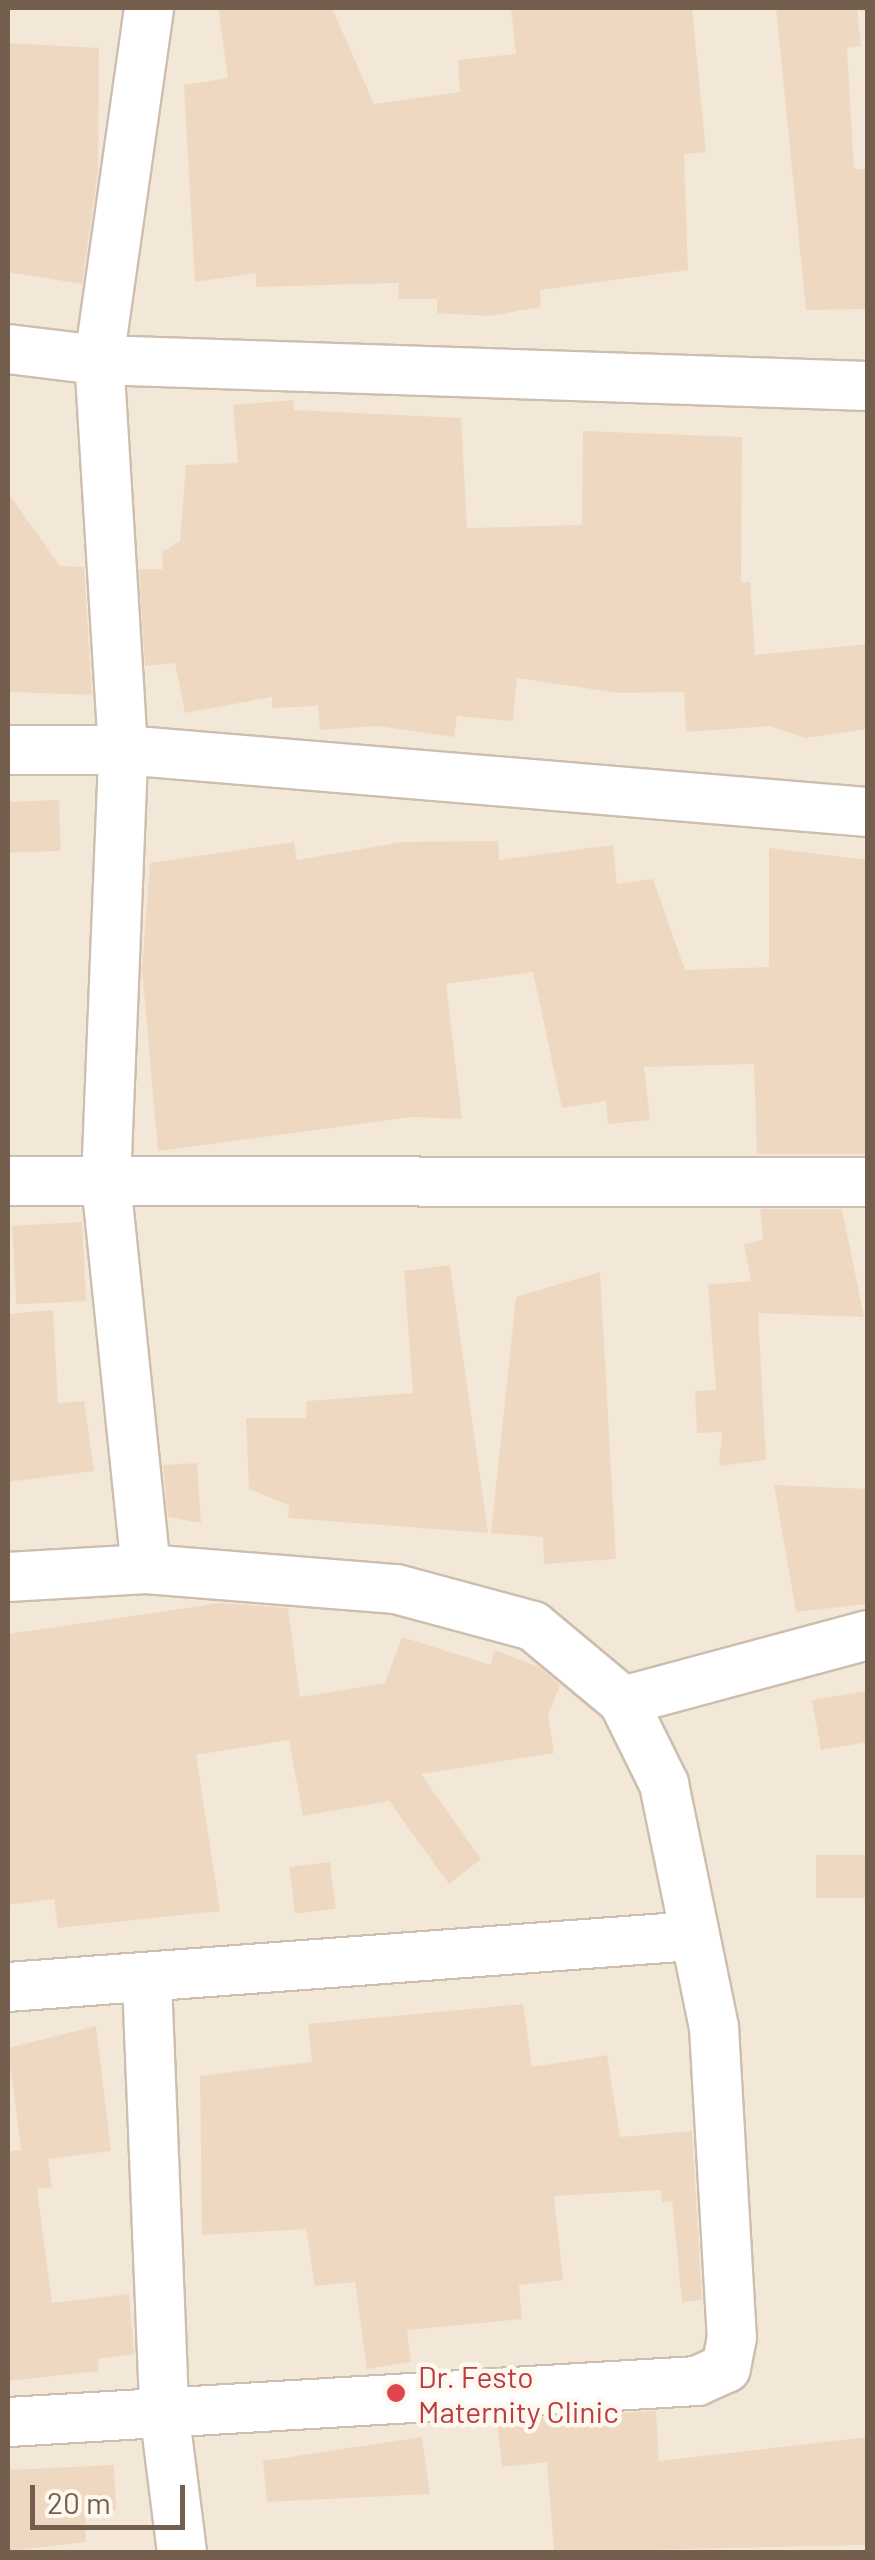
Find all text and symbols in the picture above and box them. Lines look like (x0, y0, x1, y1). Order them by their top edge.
place label: Dr. Festo Maternity Clinic (418, 2358, 619, 2428)
marker: Dr. Festo Maternity Clinic (383, 2380, 409, 2406)
scale bar (35, 2465, 190, 2527)
text: 20 m (47, 2484, 111, 2520)

